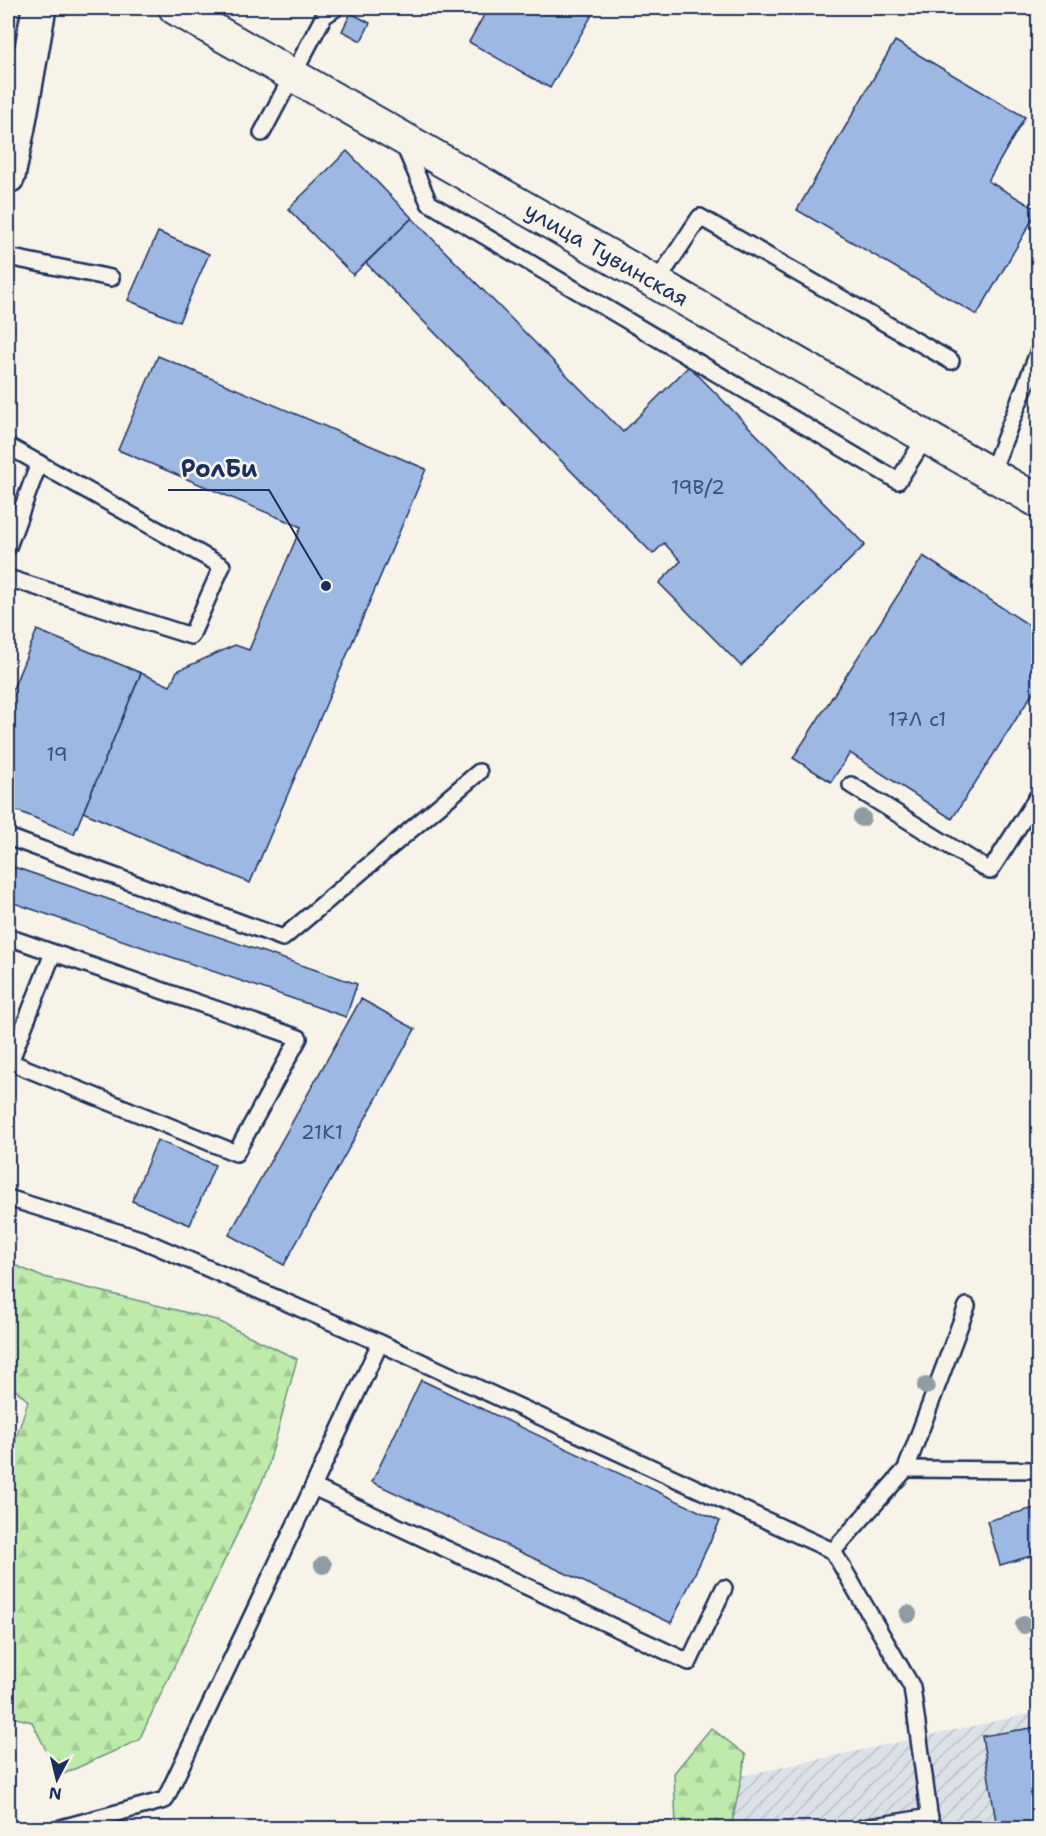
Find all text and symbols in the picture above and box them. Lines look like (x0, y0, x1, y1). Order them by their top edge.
street label: улица Тувинская (520, 196, 694, 313)
callout: РолБи (168, 448, 269, 490)
text: РолБи (181, 453, 258, 485)
house number: 19В/2 (671, 474, 725, 500)
house number: 17Л с1 (888, 706, 946, 732)
house number: 19 (46, 741, 68, 767)
house number: 21К1 (301, 1119, 343, 1145)
north arrow (27, 1749, 87, 1809)
text: N (48, 1782, 63, 1805)

